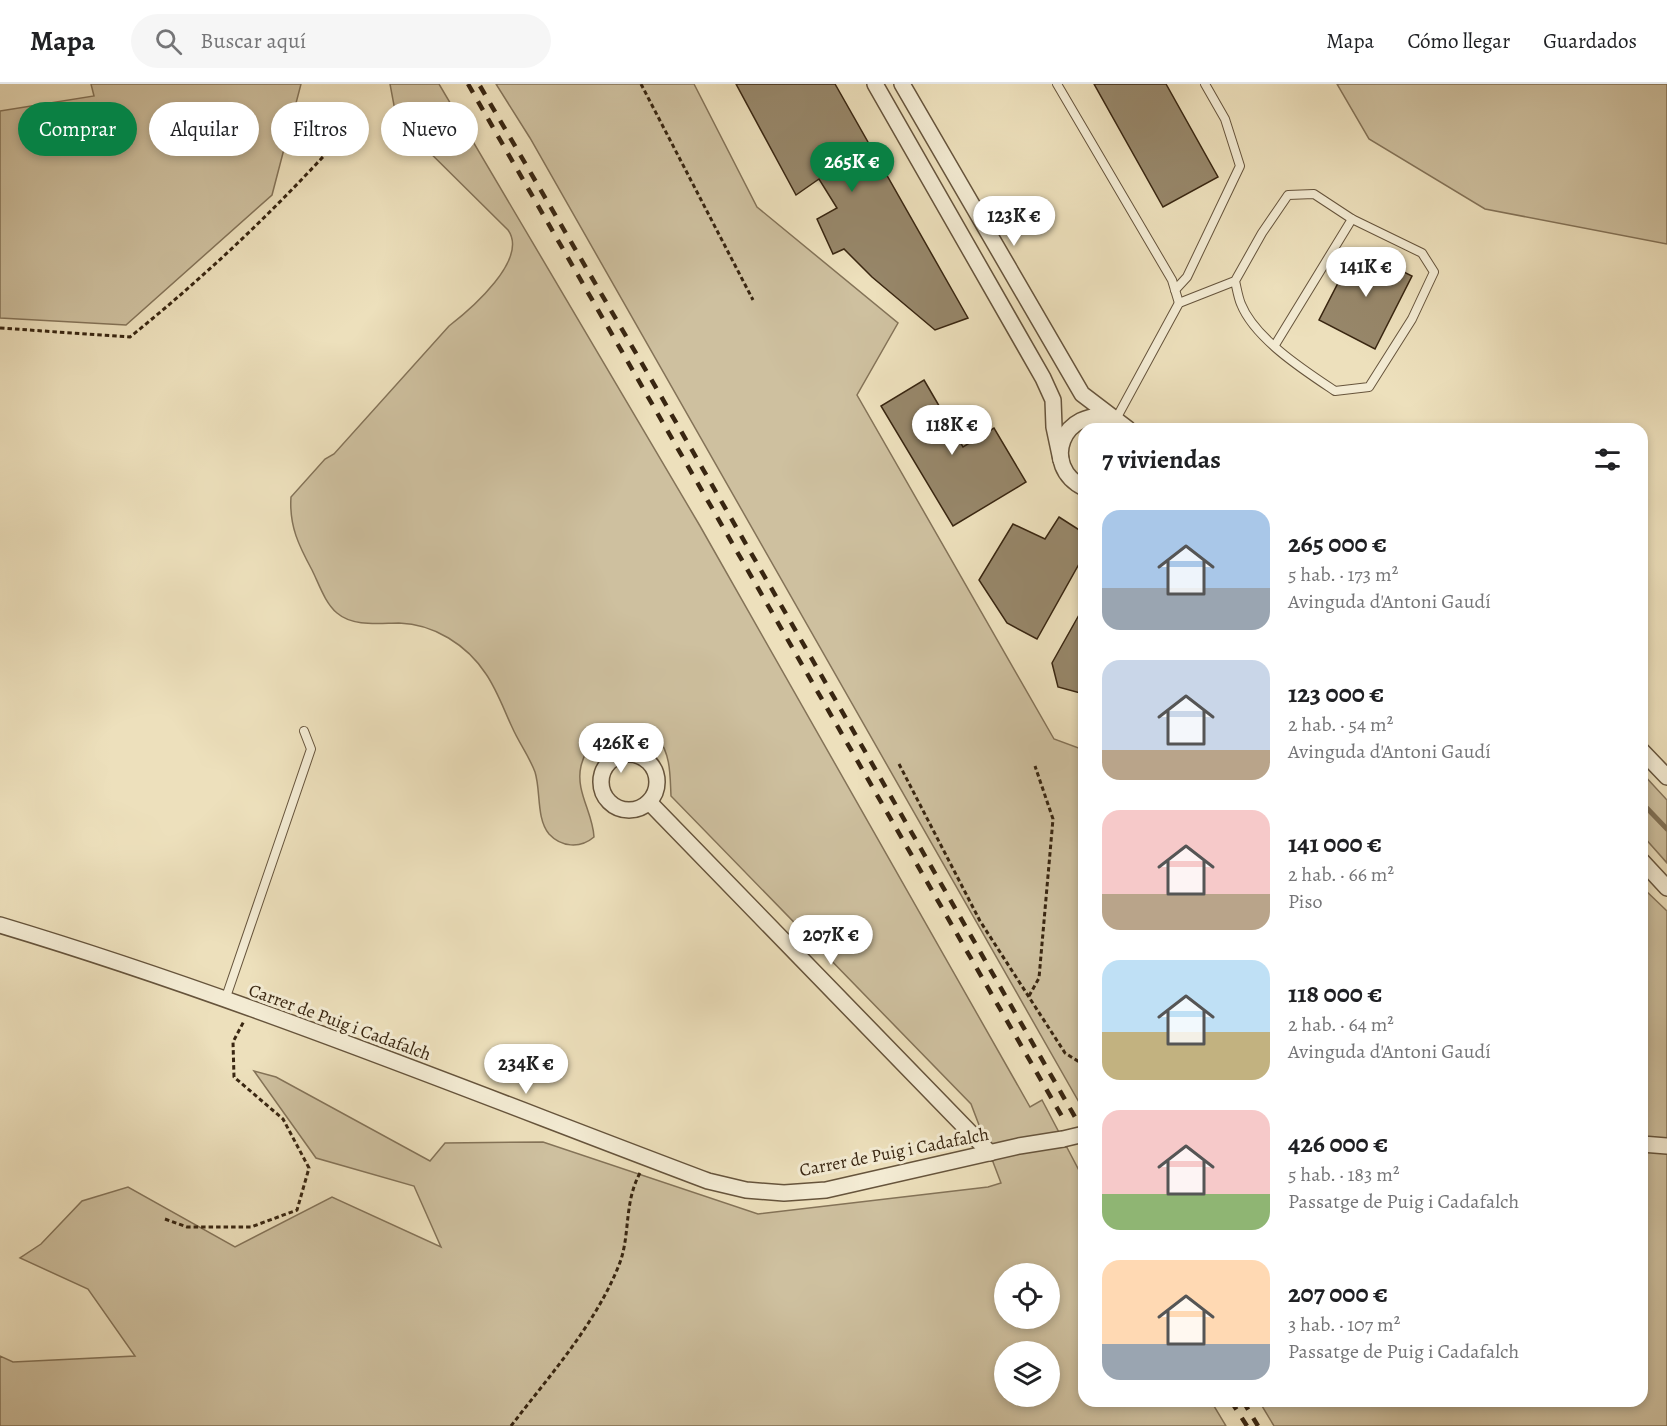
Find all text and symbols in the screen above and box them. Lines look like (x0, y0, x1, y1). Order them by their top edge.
search box (131, 14, 551, 68)
text: Mapa (30, 22, 95, 60)
icon: search (152, 25, 185, 58)
text: Buscar aquí (200, 26, 306, 56)
text: Mapa (1326, 27, 1374, 55)
text: Cómo llegar (1407, 27, 1510, 55)
text: Guardados (1543, 27, 1637, 55)
chip: Comprar (18, 102, 137, 156)
chip: Alquilar (149, 102, 259, 156)
chip: Filtros (271, 102, 369, 156)
chip: Nuevo (381, 102, 478, 156)
pin: 265K € (803, 142, 901, 193)
text: 265K € (824, 148, 880, 175)
pin: 123K € (965, 196, 1063, 247)
text: 123K € (987, 202, 1041, 229)
pin: 141K € (1317, 247, 1415, 298)
text: 141K € (1340, 253, 1392, 280)
pin: 118K € (903, 405, 1001, 456)
text: 118K € (926, 411, 978, 438)
text: 7 viviendas (1102, 442, 1221, 477)
icon: filters (1591, 443, 1624, 476)
text: 265 000 € (1288, 526, 1387, 561)
icon: home (1150, 534, 1222, 606)
text: 5 hab. · 173 m² (1288, 561, 1398, 588)
text: Avinguda d'Antoni Gaudí (1288, 588, 1491, 615)
text: 123 000 € (1288, 676, 1384, 711)
icon: home (1150, 684, 1222, 756)
text: 2 hab. · 54 m² (1288, 711, 1393, 738)
pin: 426K € (572, 723, 670, 774)
text: 426K € (593, 729, 649, 756)
text: Avinguda d'Antoni Gaudí (1288, 738, 1491, 765)
text: 141 000 € (1288, 826, 1382, 861)
icon: home (1150, 834, 1222, 906)
text: 2 hab. · 66 m² (1288, 861, 1394, 888)
text: Piso (1288, 888, 1322, 915)
pin: 207K € (782, 915, 880, 966)
text: 207K € (803, 921, 859, 948)
text: 118 000 € (1288, 976, 1382, 1011)
street label: Carrer de Puig i Cadafalch (245, 978, 435, 1066)
icon: home (1150, 984, 1222, 1056)
text: 2 hab. · 64 m² (1288, 1011, 1394, 1038)
text: Avinguda d'Antoni Gaudí (1288, 1038, 1491, 1065)
pin: 234K € (477, 1044, 575, 1095)
text: 234K € (498, 1050, 554, 1077)
street label: Carrer de Puig i Cadafalch (797, 1122, 991, 1182)
text: 426 000 € (1288, 1126, 1388, 1161)
icon: home (1150, 1134, 1222, 1206)
text: 5 hab. · 183 m² (1288, 1161, 1400, 1188)
text: Passatge de Puig i Cadafalch (1288, 1188, 1519, 1215)
map controls (994, 1263, 1060, 1407)
button: locate (994, 1263, 1060, 1329)
text: 207 000 € (1288, 1276, 1388, 1311)
icon: home (1150, 1284, 1222, 1356)
text: 3 hab. · 107 m² (1288, 1311, 1400, 1338)
text: Passatge de Puig i Cadafalch (1288, 1338, 1519, 1365)
button: layers (994, 1341, 1060, 1407)

